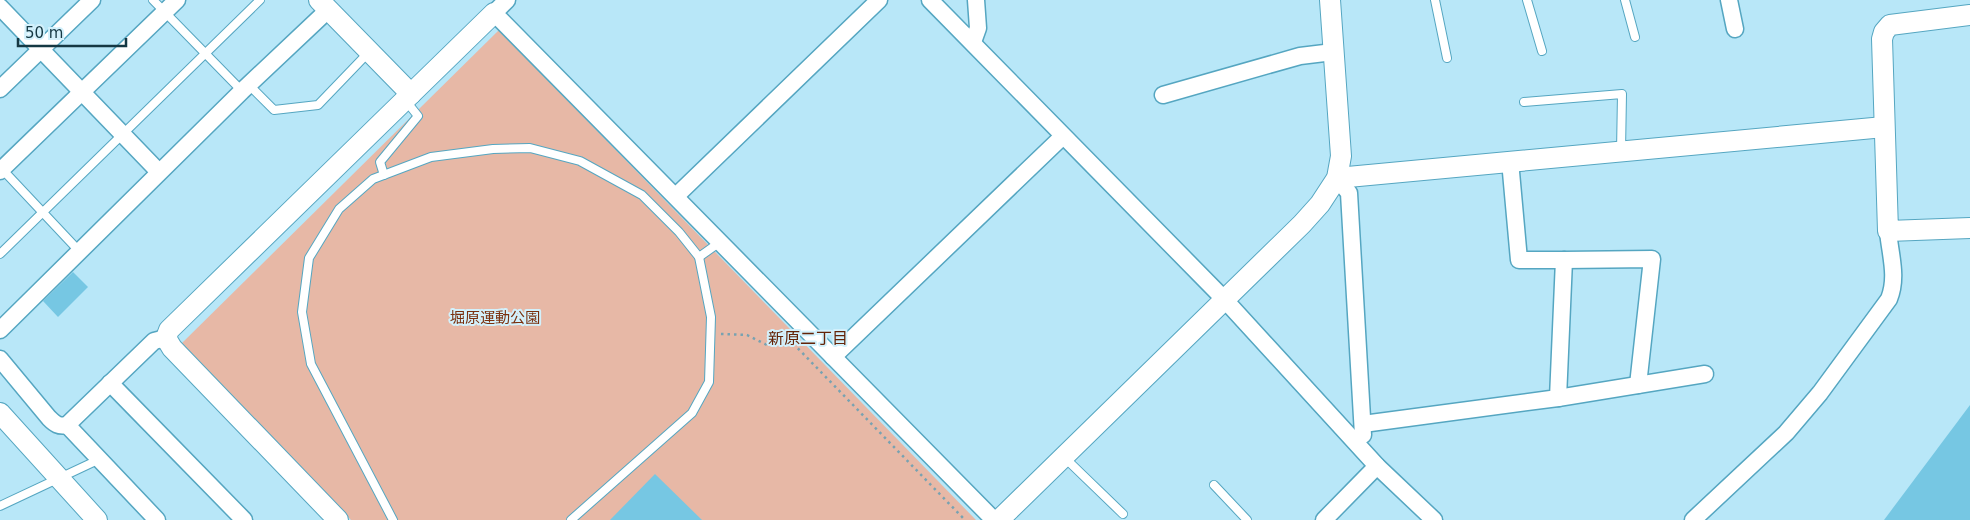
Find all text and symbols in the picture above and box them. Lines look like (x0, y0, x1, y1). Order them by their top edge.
scale bar (18, 15, 125, 47)
text: 50 m (25, 24, 63, 42)
park label: 堀原運動公園 (450, 309, 540, 327)
district label: 新原二丁目 (768, 329, 848, 348)

